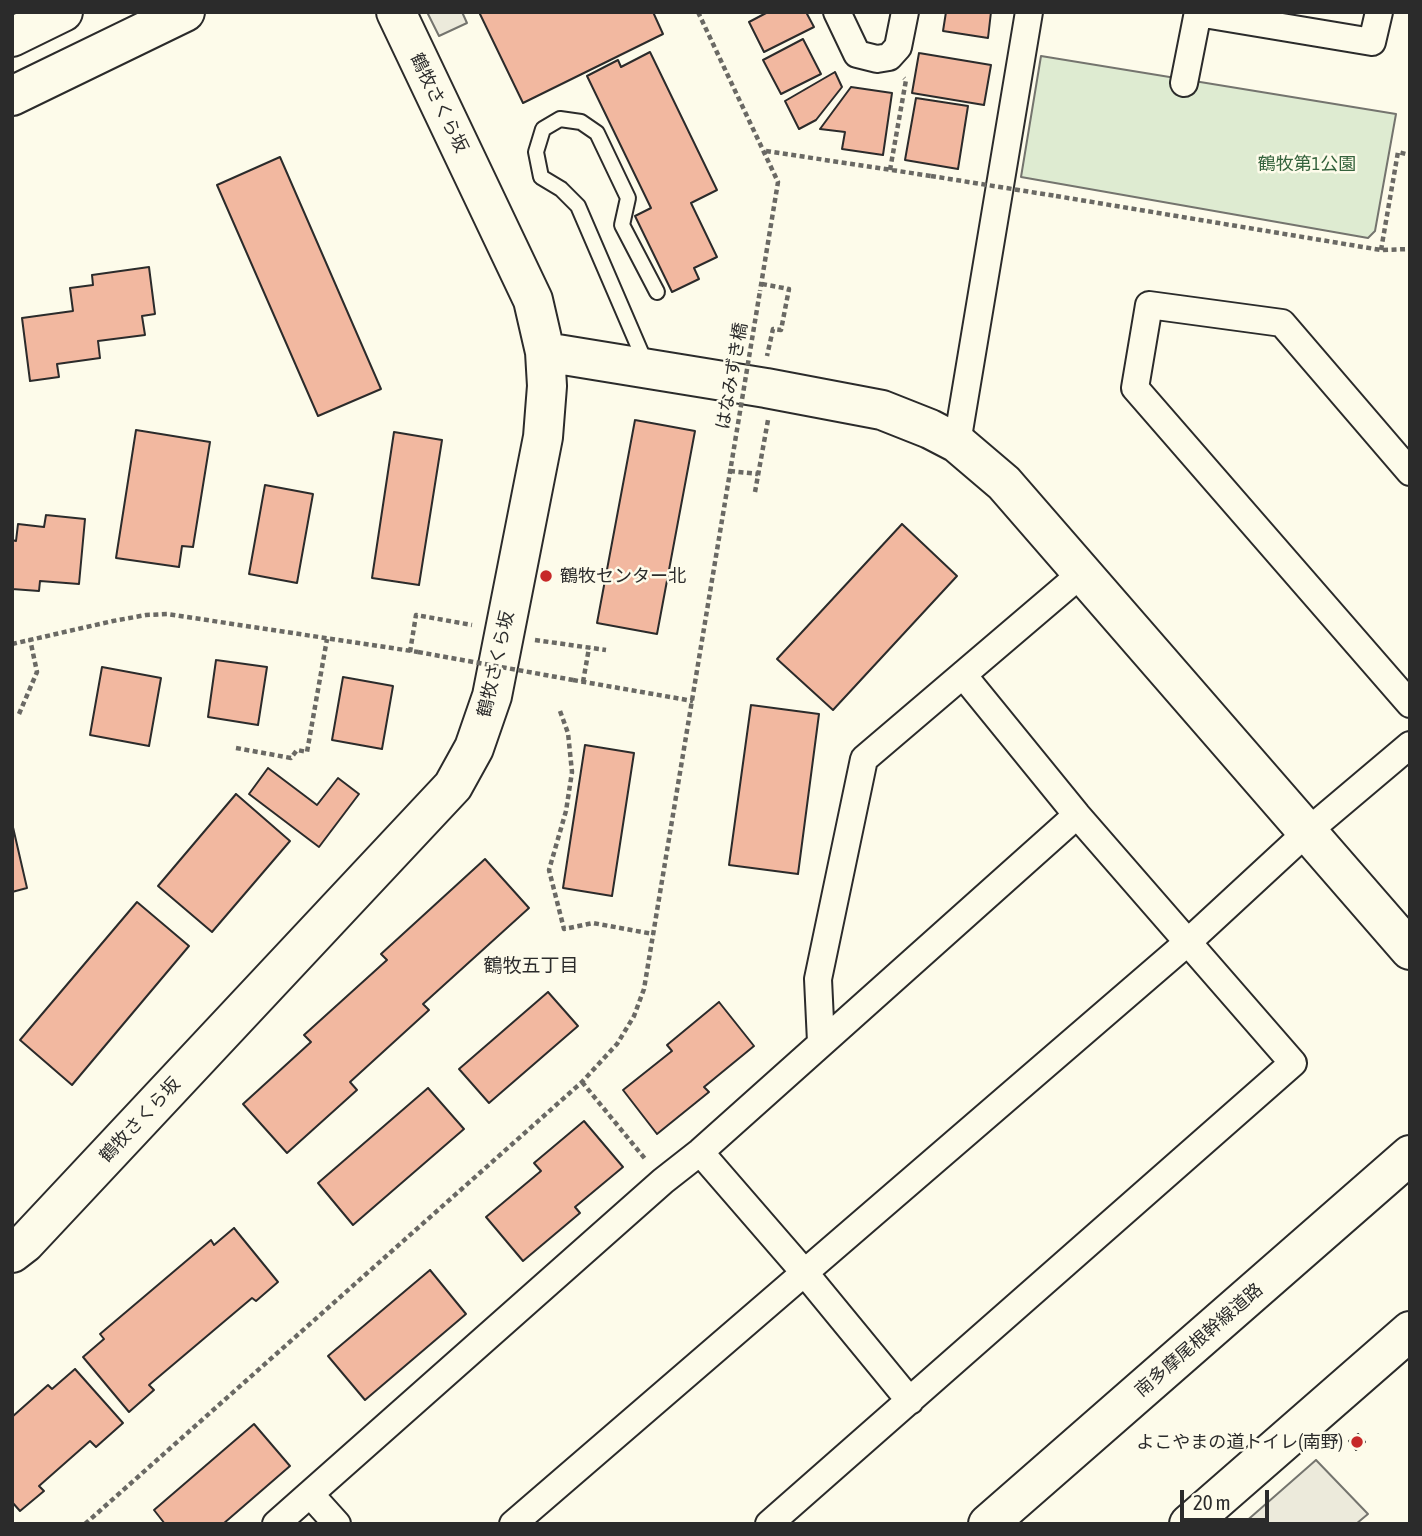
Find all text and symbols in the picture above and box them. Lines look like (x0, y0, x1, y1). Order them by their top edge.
street label: 鶴牧さくら坂 (406, 50, 472, 156)
park label: 鶴牧第1公園 (1258, 153, 1356, 175)
street label: はなみずき橋 (712, 321, 752, 431)
place label: 鶴牧センター北 (560, 565, 686, 587)
marker: 鶴牧センター北 (538, 568, 554, 584)
street label: 鶴牧さくら坂 (473, 609, 519, 719)
district label: 鶴牧五丁目 (484, 955, 578, 977)
street label: 鶴牧さくら坂 (95, 1073, 185, 1167)
street label: 南多摩尾根幹線道路 (1131, 1279, 1267, 1401)
place label: よこやまの道トイレ(南野) (1136, 1431, 1343, 1453)
marker: よこやまの道トイレ(南野) (1349, 1434, 1365, 1450)
scale bar (1184, 1476, 1273, 1520)
text: 20 m (1193, 1490, 1231, 1514)

